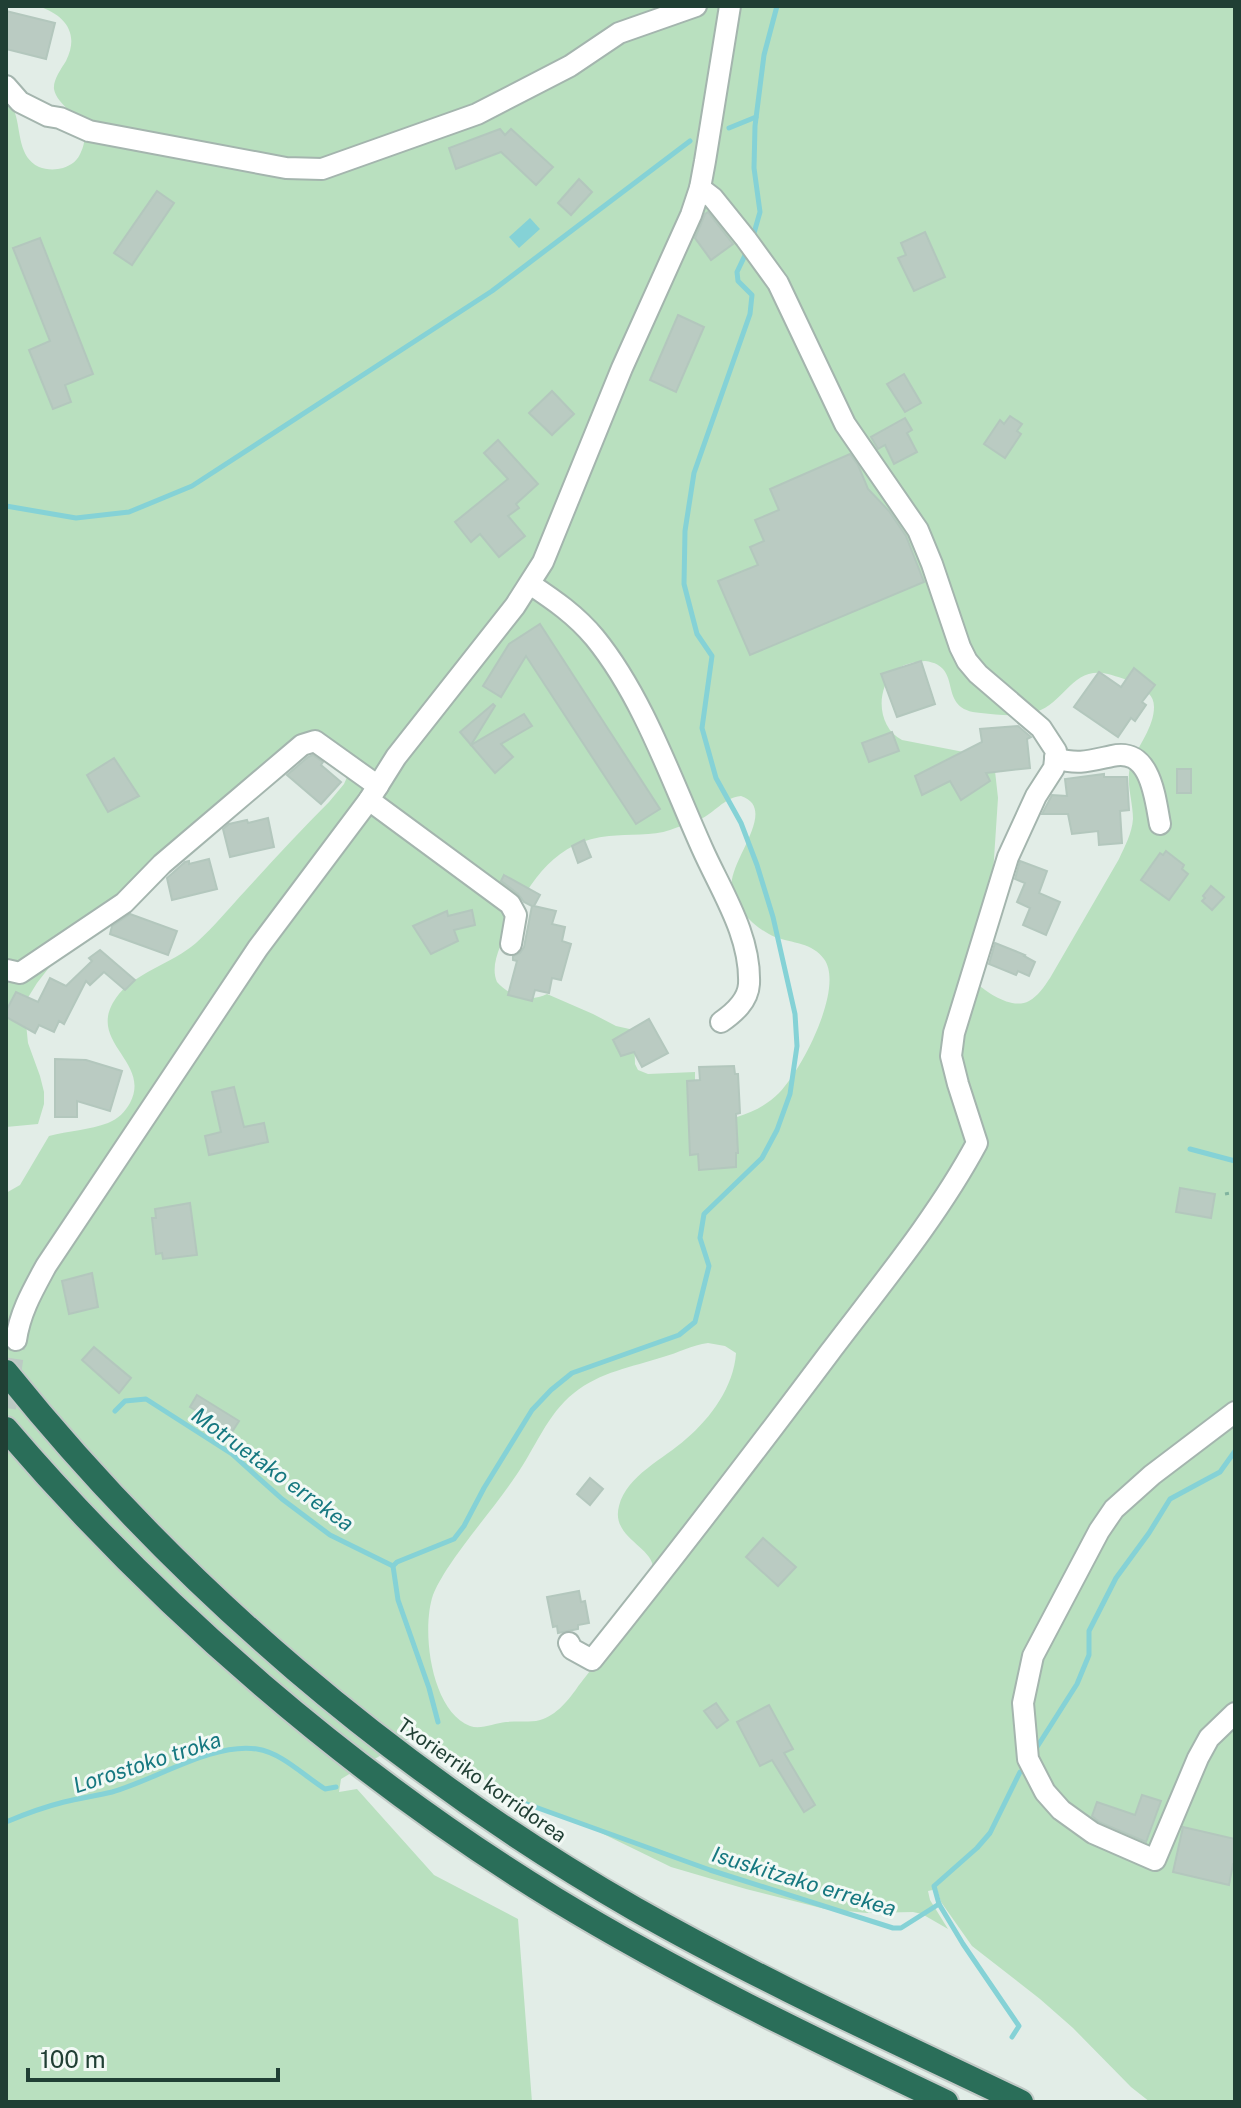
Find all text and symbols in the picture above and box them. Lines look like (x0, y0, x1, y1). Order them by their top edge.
water label: Motruetako errekea (187, 1401, 359, 1537)
street label: Txorierriko korridorea (393, 1713, 571, 1847)
water label: Lorostoko troka (70, 1726, 224, 1798)
water label: Isuskitzako errekea (709, 1841, 899, 1921)
scale bar (28, 2032, 278, 2082)
text: 100 m (40, 2045, 106, 2073)

